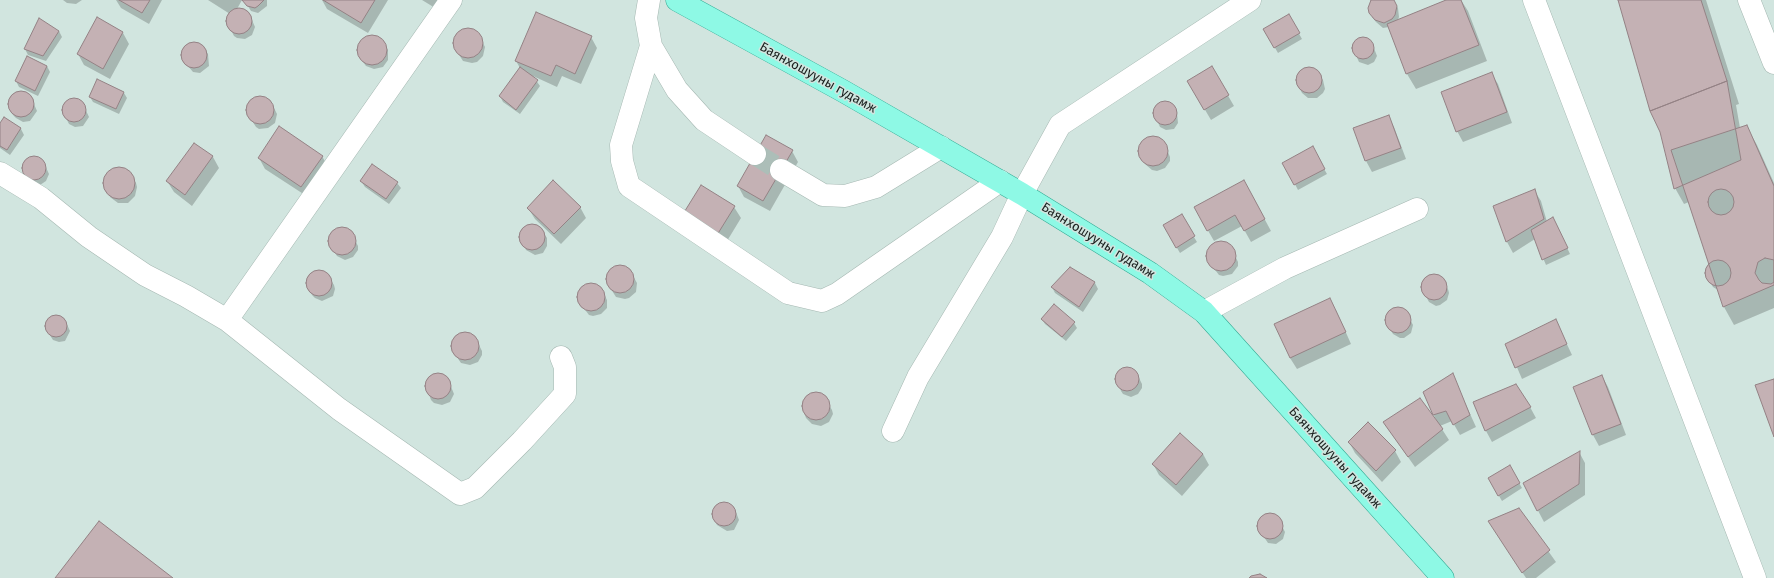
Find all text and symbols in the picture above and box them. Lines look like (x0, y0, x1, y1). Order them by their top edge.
street label: Баянхошууны гудамж (757, 39, 879, 117)
street label: Баянхошууны гудамж (1038, 200, 1158, 282)
street label: Баянхошууны гудамж (1285, 404, 1385, 512)

